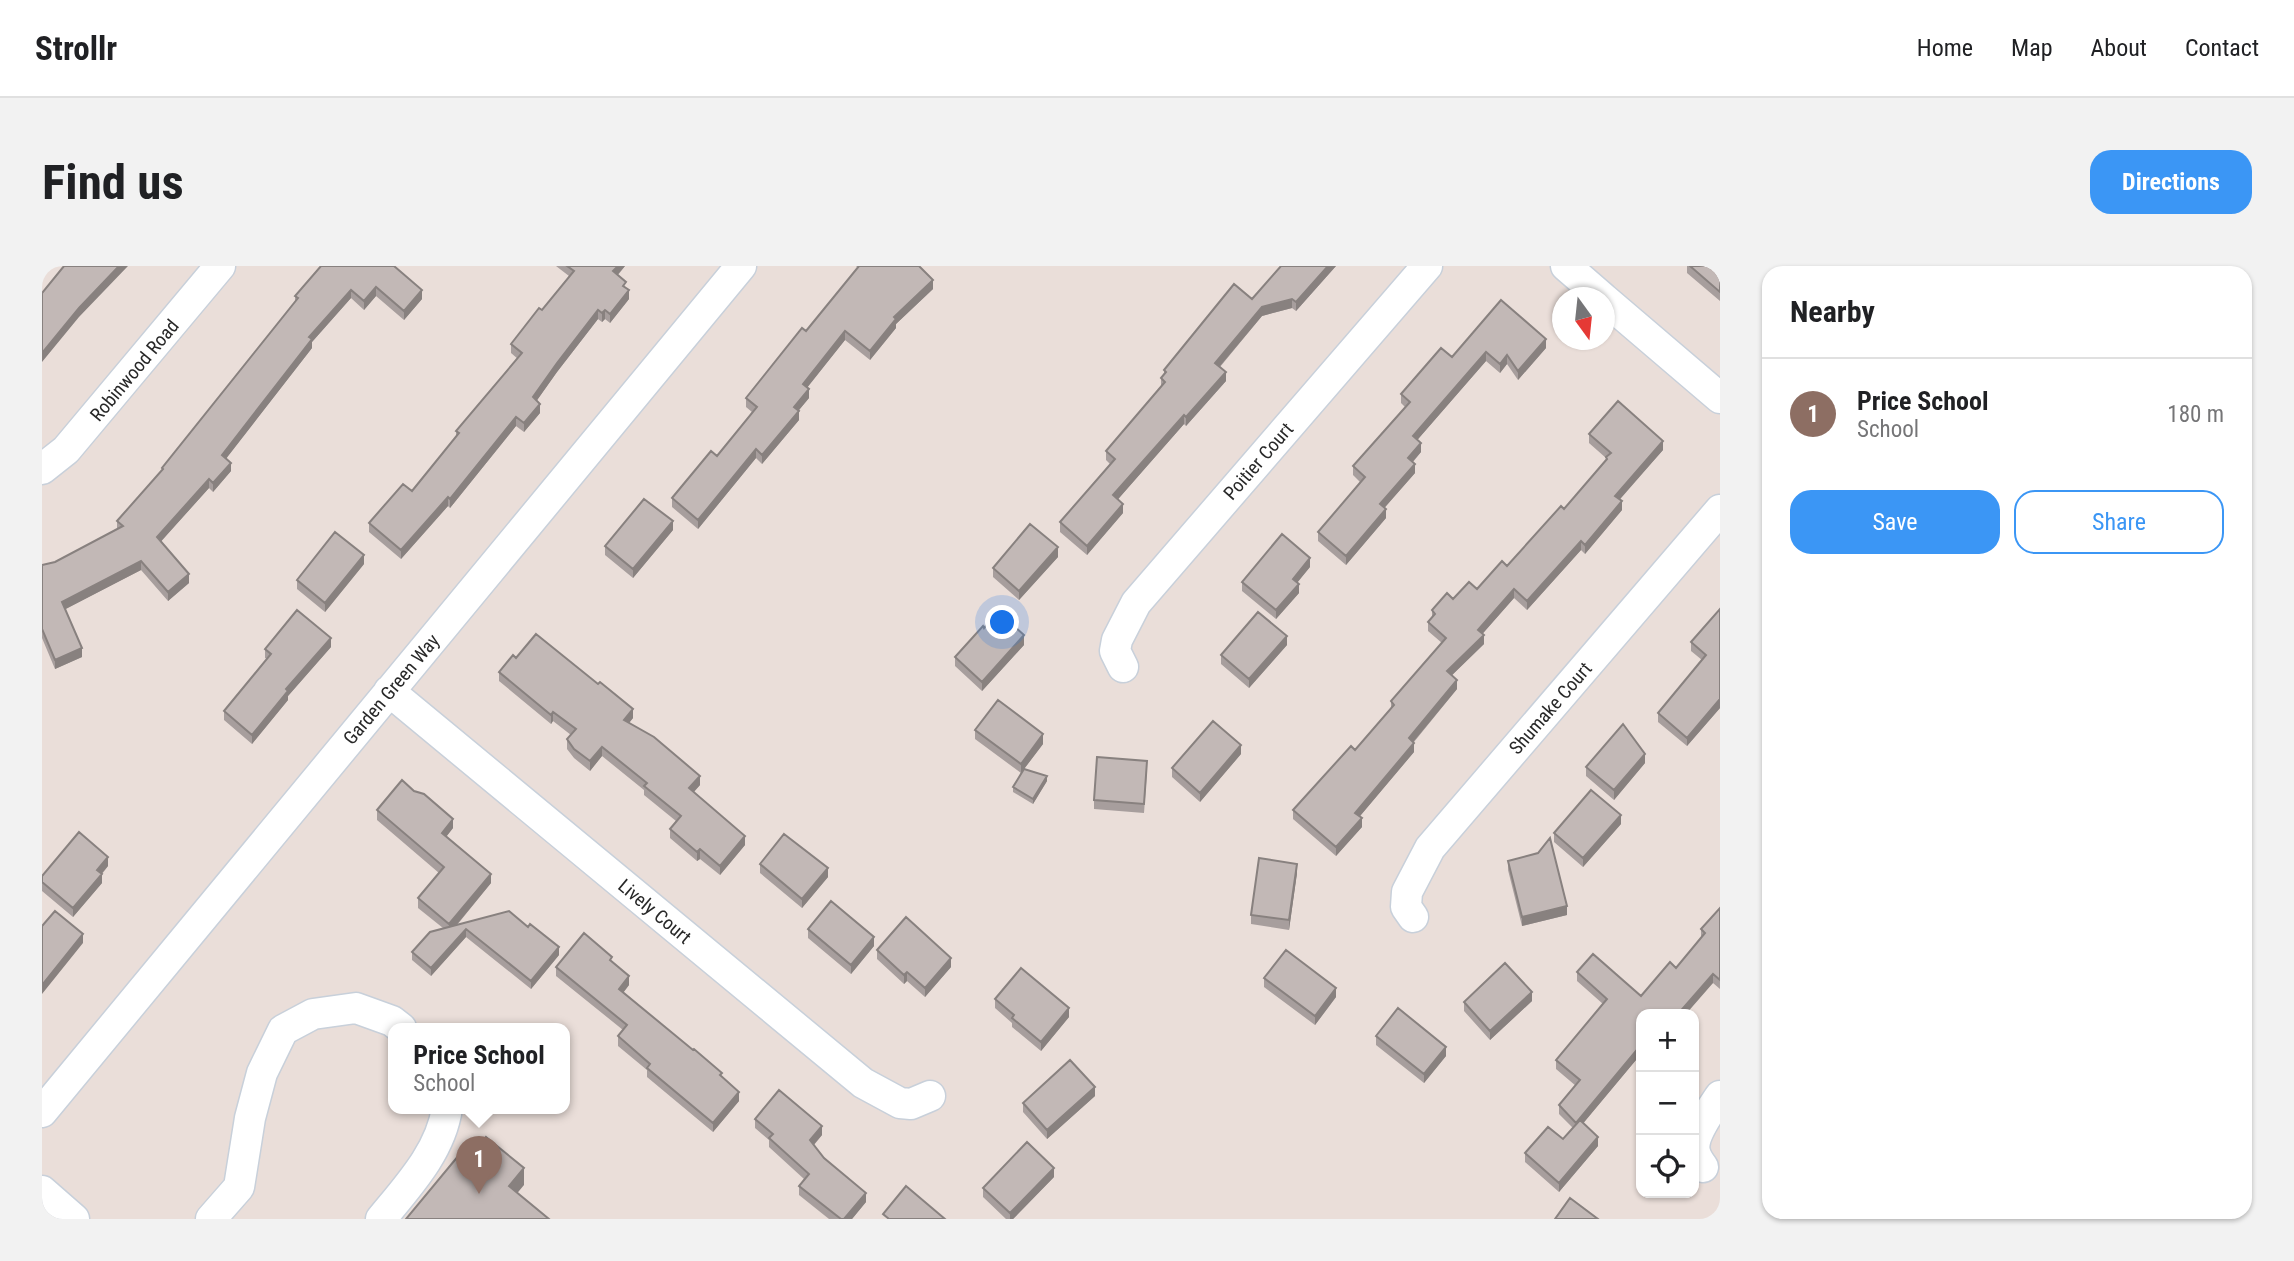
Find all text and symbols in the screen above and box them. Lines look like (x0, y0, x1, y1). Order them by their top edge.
text: Strollr (35, 29, 117, 68)
text: Home (1917, 34, 1973, 62)
text: Map (2011, 34, 2053, 62)
text: About (2091, 34, 2147, 62)
text: Contact (2185, 34, 2259, 62)
button: Directions (2090, 150, 2252, 214)
text: Find us (42, 154, 184, 211)
north arrow (1552, 287, 1615, 350)
text: Nearby (1790, 294, 1875, 329)
street label: Robinwood Road (85, 315, 184, 426)
text: Price School (1857, 386, 1989, 416)
text: 1 (1807, 401, 1819, 428)
text: 180 m (2167, 401, 2224, 428)
text: School (1857, 416, 1919, 443)
street label: Poitier Court (1219, 418, 1298, 505)
button: Save (1790, 490, 2000, 554)
button: Share (2014, 490, 2224, 554)
your location (985, 605, 1019, 639)
street label: Garden Green Way (339, 629, 444, 749)
street label: Shumake Court (1504, 658, 1597, 759)
street label: Lively Court (613, 874, 696, 949)
map controls (1636, 1009, 1699, 1198)
button: + (1636, 1009, 1699, 1072)
popup (388, 1023, 570, 1114)
text: Price School (413, 1040, 545, 1070)
text: School (413, 1070, 475, 1097)
button: − (1636, 1072, 1699, 1135)
button: locate (1636, 1135, 1699, 1198)
pin: 1 (456, 1136, 502, 1194)

